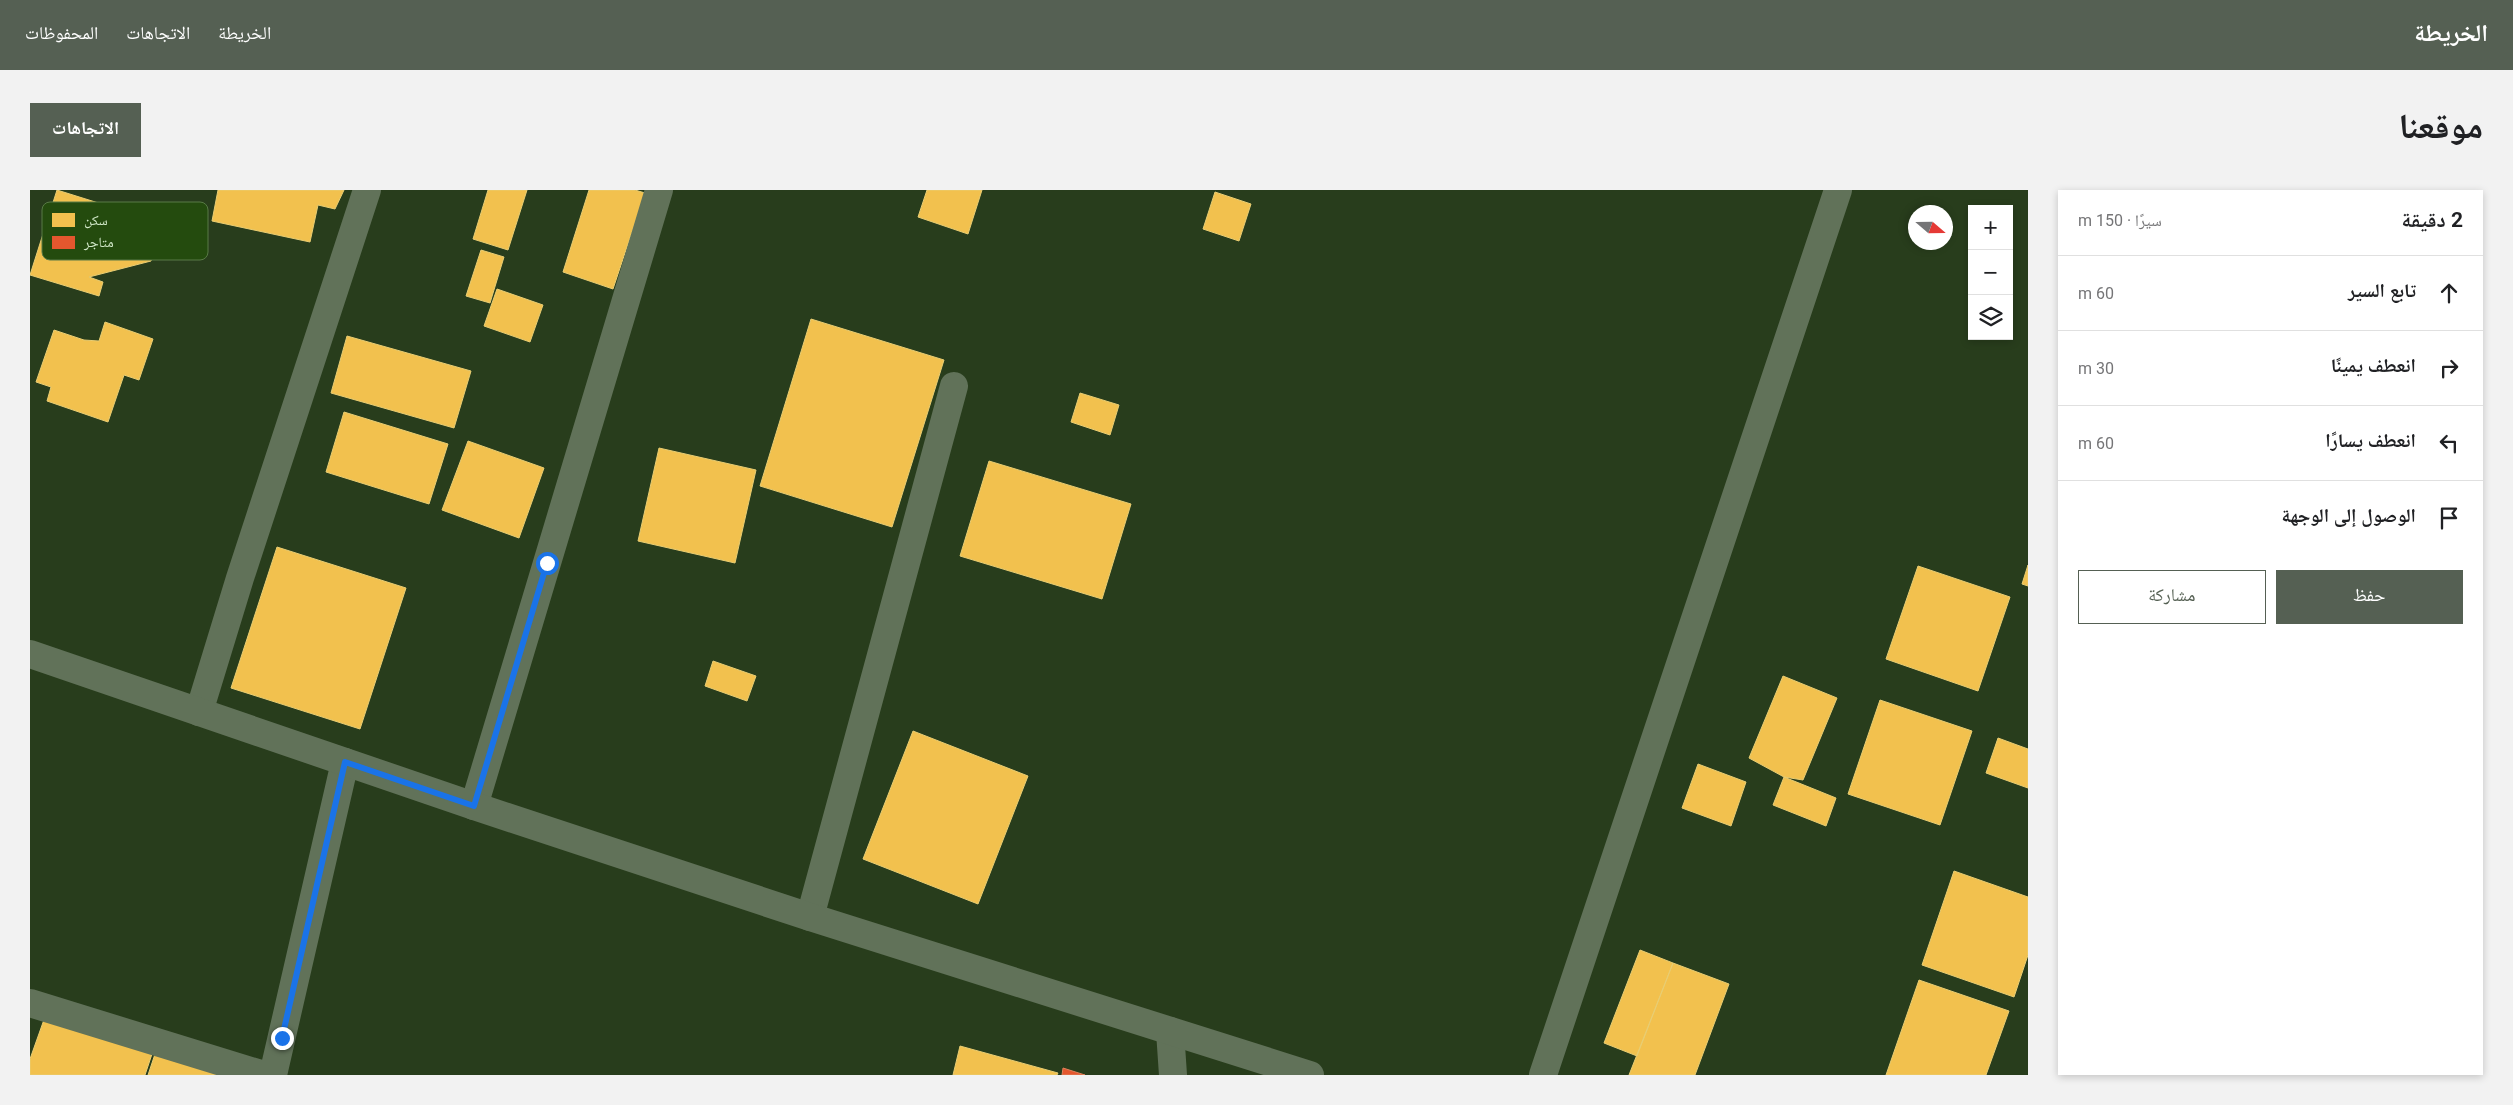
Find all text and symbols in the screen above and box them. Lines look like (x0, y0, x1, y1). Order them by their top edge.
text: الخريطة (2414, 19, 2488, 47)
text: المحفوظات (25, 22, 98, 43)
text: الاتجاهات (126, 22, 190, 43)
text: الخريطة (218, 22, 271, 43)
button: الاتجاهات (30, 103, 141, 157)
text: موقعنا (2398, 106, 2483, 147)
legend (42, 202, 208, 260)
north arrow (1908, 205, 1953, 250)
map controls (1968, 205, 2013, 340)
button: + (1968, 205, 2013, 250)
text: 2 دقيقة (2402, 208, 2463, 232)
text: سيرًا · 150 m (2078, 211, 2162, 230)
text: سكن (84, 212, 108, 229)
text: متاجر (83, 234, 114, 251)
button: − (1968, 250, 2013, 295)
text: تابع السير (2348, 279, 2416, 302)
icon: ahead (2435, 279, 2463, 307)
text: 60 m (2078, 284, 2114, 303)
button: layers (1968, 295, 2013, 340)
text: انعطف يمينًا (2331, 354, 2416, 377)
icon: right (2435, 354, 2463, 382)
text: 30 m (2078, 359, 2114, 378)
text: انعطف يسارًا (2325, 429, 2416, 452)
icon: left (2435, 429, 2463, 457)
text: 60 m (2078, 434, 2114, 453)
text: الوصول إلى الوجهة (2282, 504, 2416, 527)
icon: arrive (2435, 504, 2463, 532)
route start (536, 552, 559, 575)
button: مشاركة (2078, 570, 2266, 624)
button: حفظ (2276, 570, 2463, 624)
route end (271, 1027, 294, 1050)

